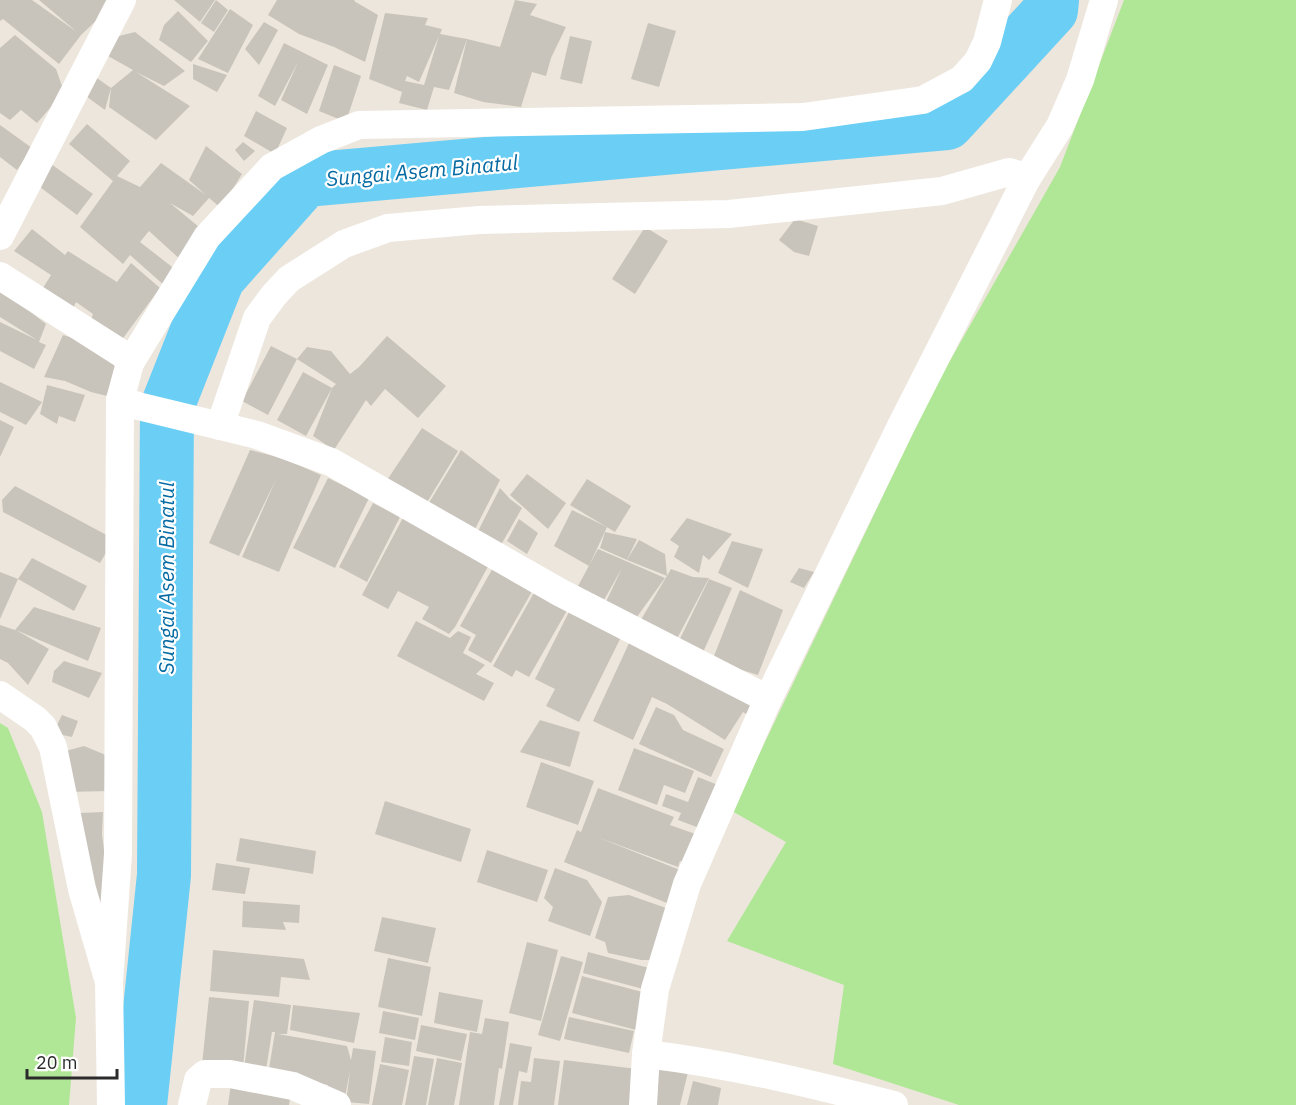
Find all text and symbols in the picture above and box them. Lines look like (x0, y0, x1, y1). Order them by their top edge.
water label: Sungai Asem Binatul (325, 148, 520, 192)
water label: Sungai Asem Binatul (152, 481, 180, 674)
scale bar (27, 1042, 117, 1080)
text: 20 m (36, 1051, 78, 1074)

